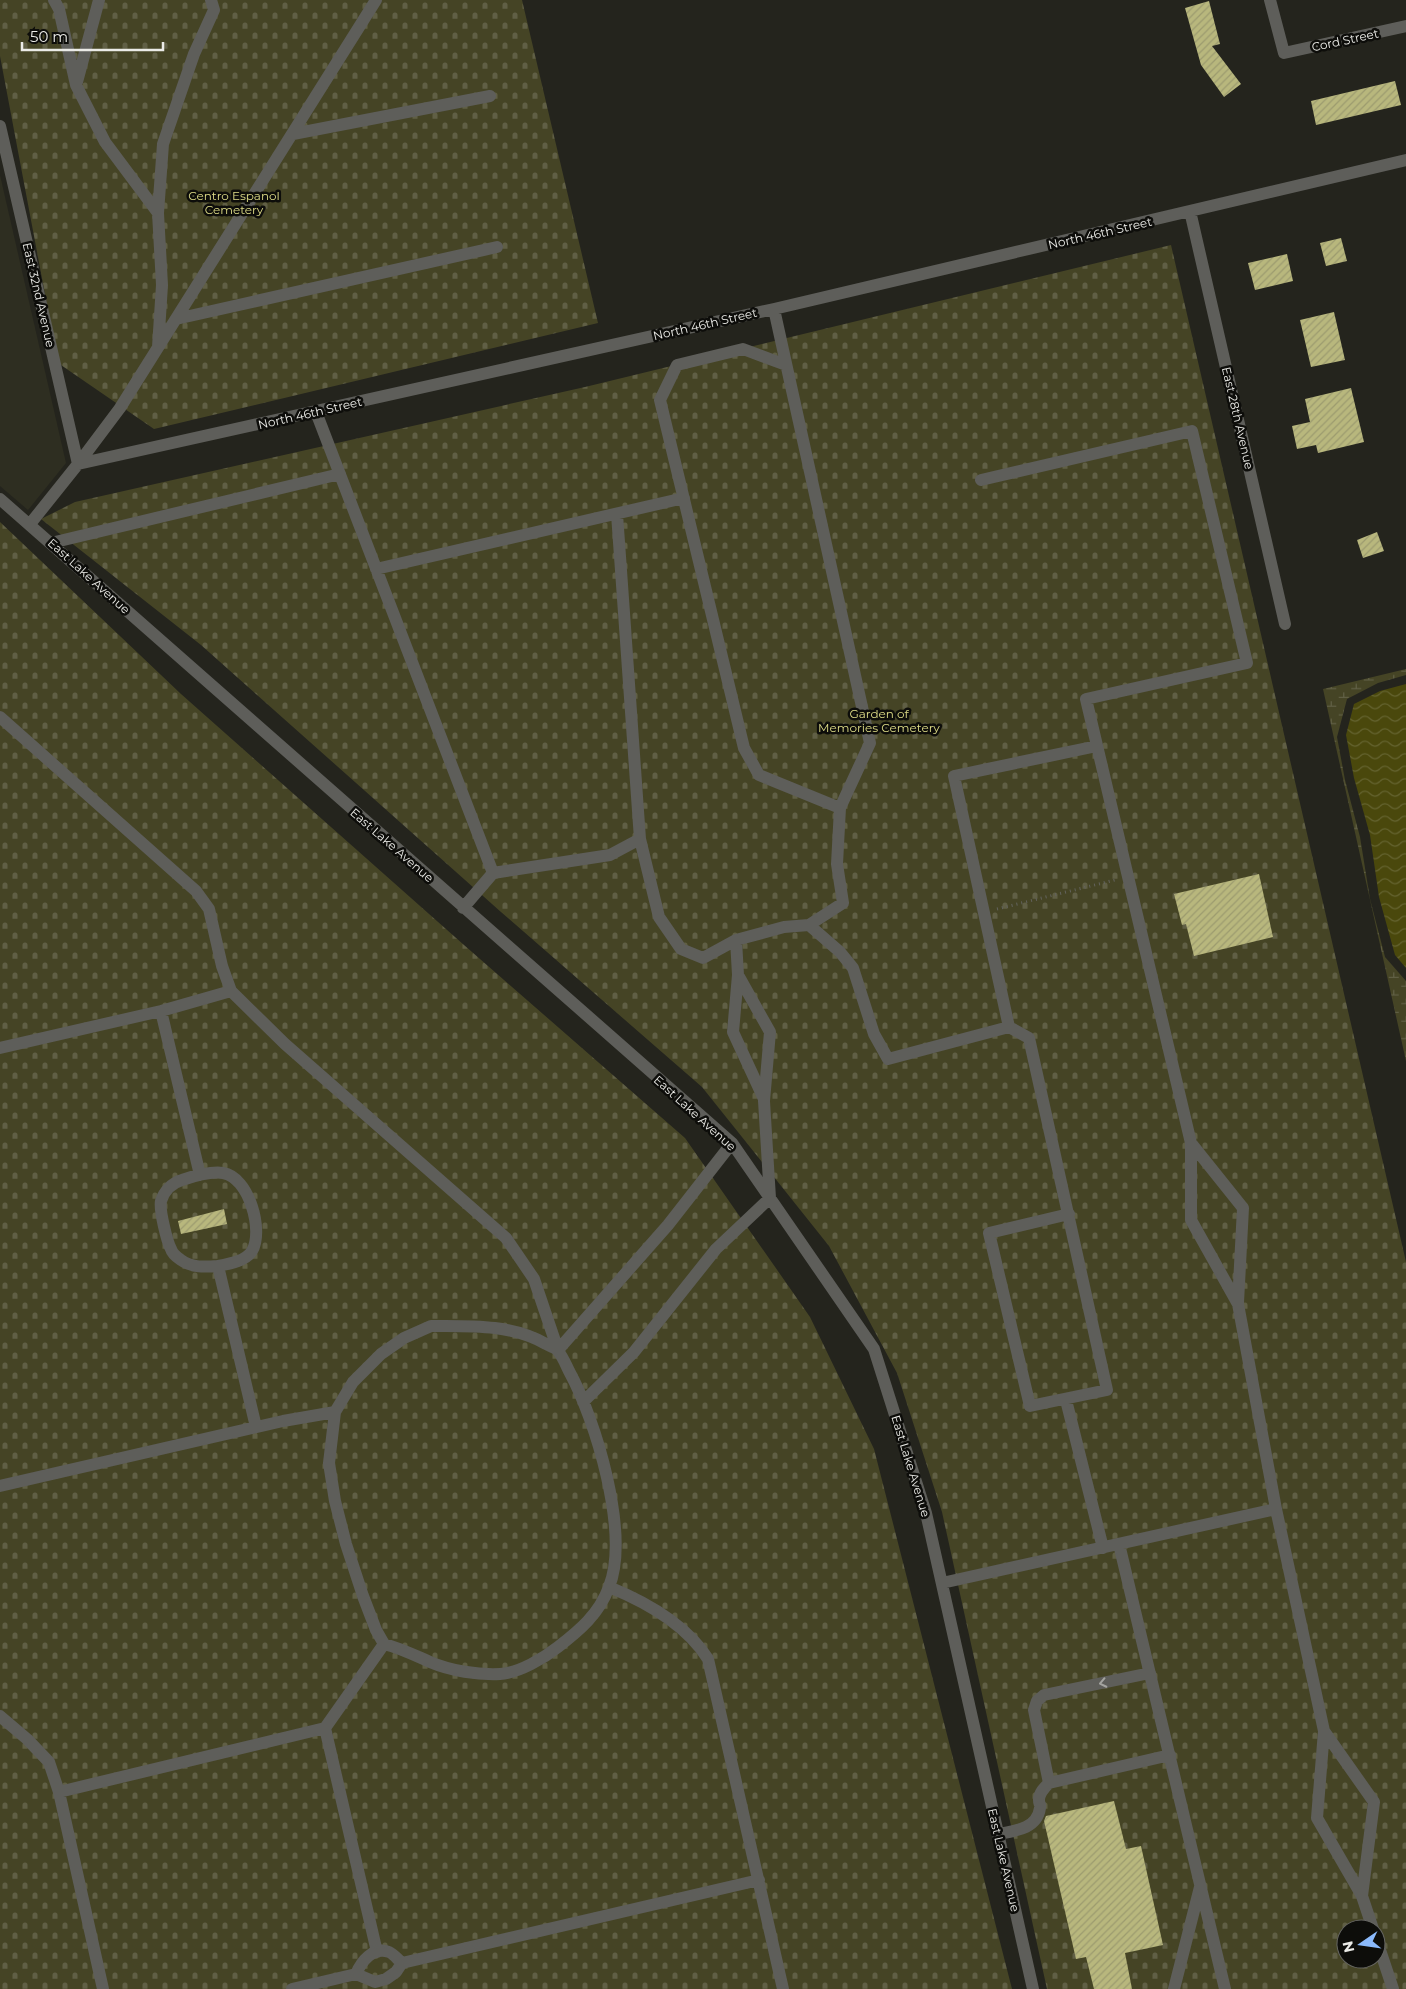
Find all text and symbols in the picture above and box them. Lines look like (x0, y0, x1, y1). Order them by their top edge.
scale bar (22, 20, 164, 52)
street label: Cord Street (1310, 26, 1380, 54)
text: 50 m (30, 27, 68, 46)
park label: Centro Espanol Cemetery (188, 188, 280, 217)
street label: North 46th Street (1047, 214, 1153, 252)
street label: East 32nd Avenue (20, 241, 58, 349)
street label: North 46th Street (652, 305, 758, 343)
street label: East 28th Avenue (1219, 365, 1257, 471)
street label: North 46th Street (257, 394, 363, 432)
street label: East Lake Avenue (45, 535, 133, 617)
park label: Garden of Memories Cemetery (818, 706, 940, 735)
street label: East Lake Avenue (347, 805, 437, 885)
street label: East Lake Avenue (651, 1072, 739, 1154)
street label: East Lake Avenue (888, 1413, 934, 1519)
one-way arrow (1098, 1677, 1107, 1687)
street label: East Lake Avenue (985, 1807, 1023, 1913)
north arrow (1336, 1919, 1386, 1969)
text: N (1338, 1939, 1358, 1954)

